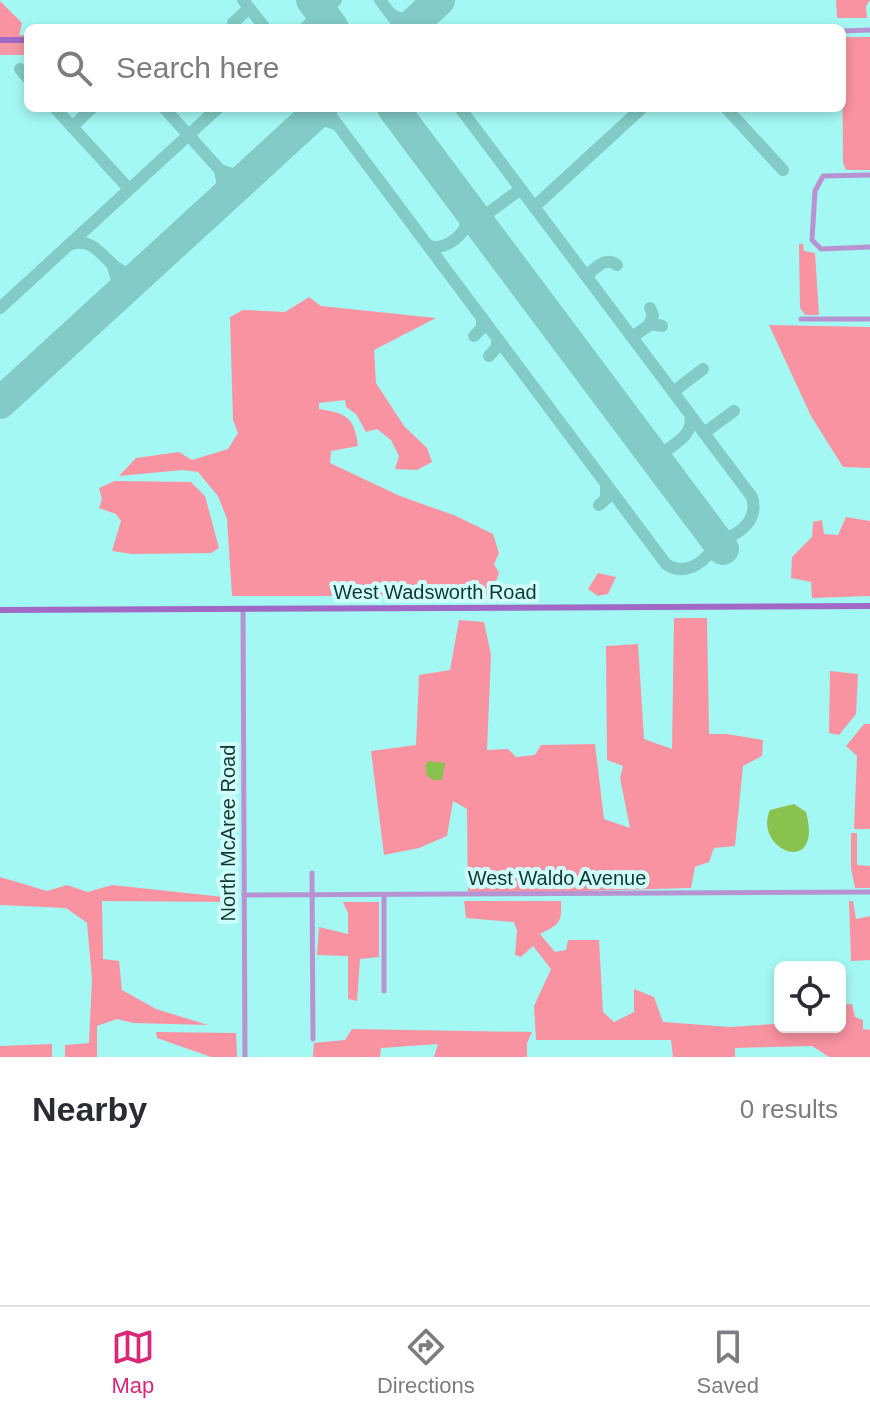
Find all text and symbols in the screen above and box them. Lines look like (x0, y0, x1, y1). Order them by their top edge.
search box (24, 24, 846, 112)
icon: search (52, 46, 96, 90)
text: Search here (116, 51, 279, 84)
street label: West Wadsworth Road (333, 581, 537, 603)
street label: North McAree Road (217, 745, 239, 921)
street label: West Waldo Avenue (468, 867, 646, 889)
map controls (774, 961, 846, 1033)
button: locate (774, 961, 846, 1033)
text: Nearby (32, 1090, 147, 1128)
text: 0 results (740, 1094, 838, 1124)
tab: Map (111, 1325, 155, 1399)
tab: Directions (377, 1325, 475, 1399)
tab: Saved (697, 1325, 759, 1399)

